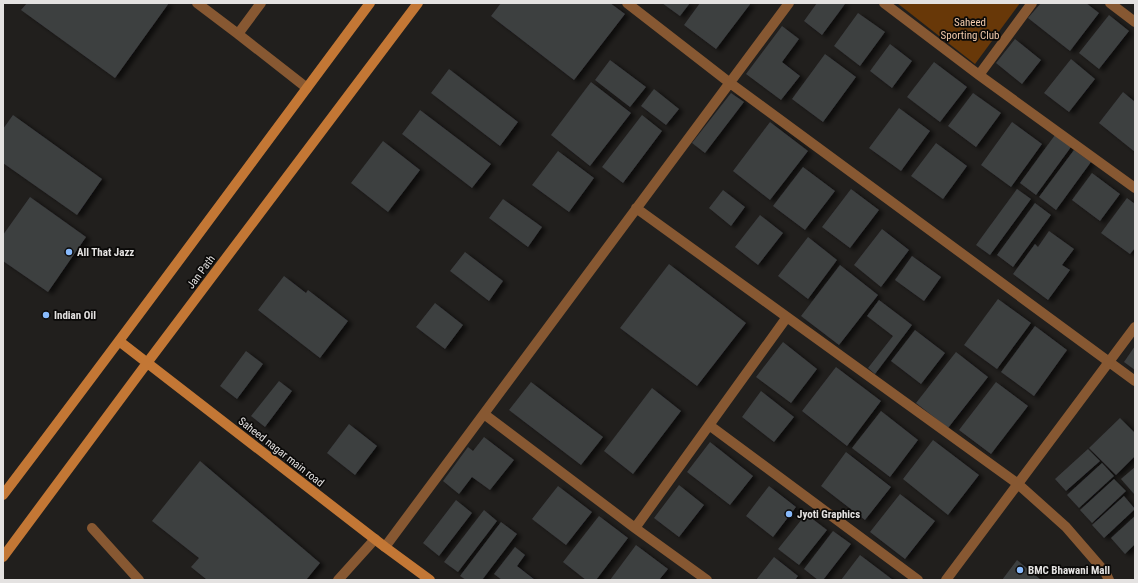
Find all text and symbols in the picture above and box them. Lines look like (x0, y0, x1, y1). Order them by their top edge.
park label: Saheed Sporting Club (941, 16, 999, 42)
place label: All That Jazz (77, 246, 134, 259)
marker: All That Jazz (64, 247, 74, 257)
street label: Jan Path (184, 253, 218, 291)
place label: Indian Oil (54, 309, 96, 322)
marker: Indian Oil (41, 310, 51, 320)
street label: Saheed nagar main road (236, 415, 326, 489)
place label: Jyoti Graphics (797, 508, 860, 521)
marker: Jyoti Graphics (784, 509, 794, 519)
place label: BMC Bhawani Mall (1028, 564, 1110, 577)
marker: BMC Bhawani Mall (1015, 565, 1025, 575)

